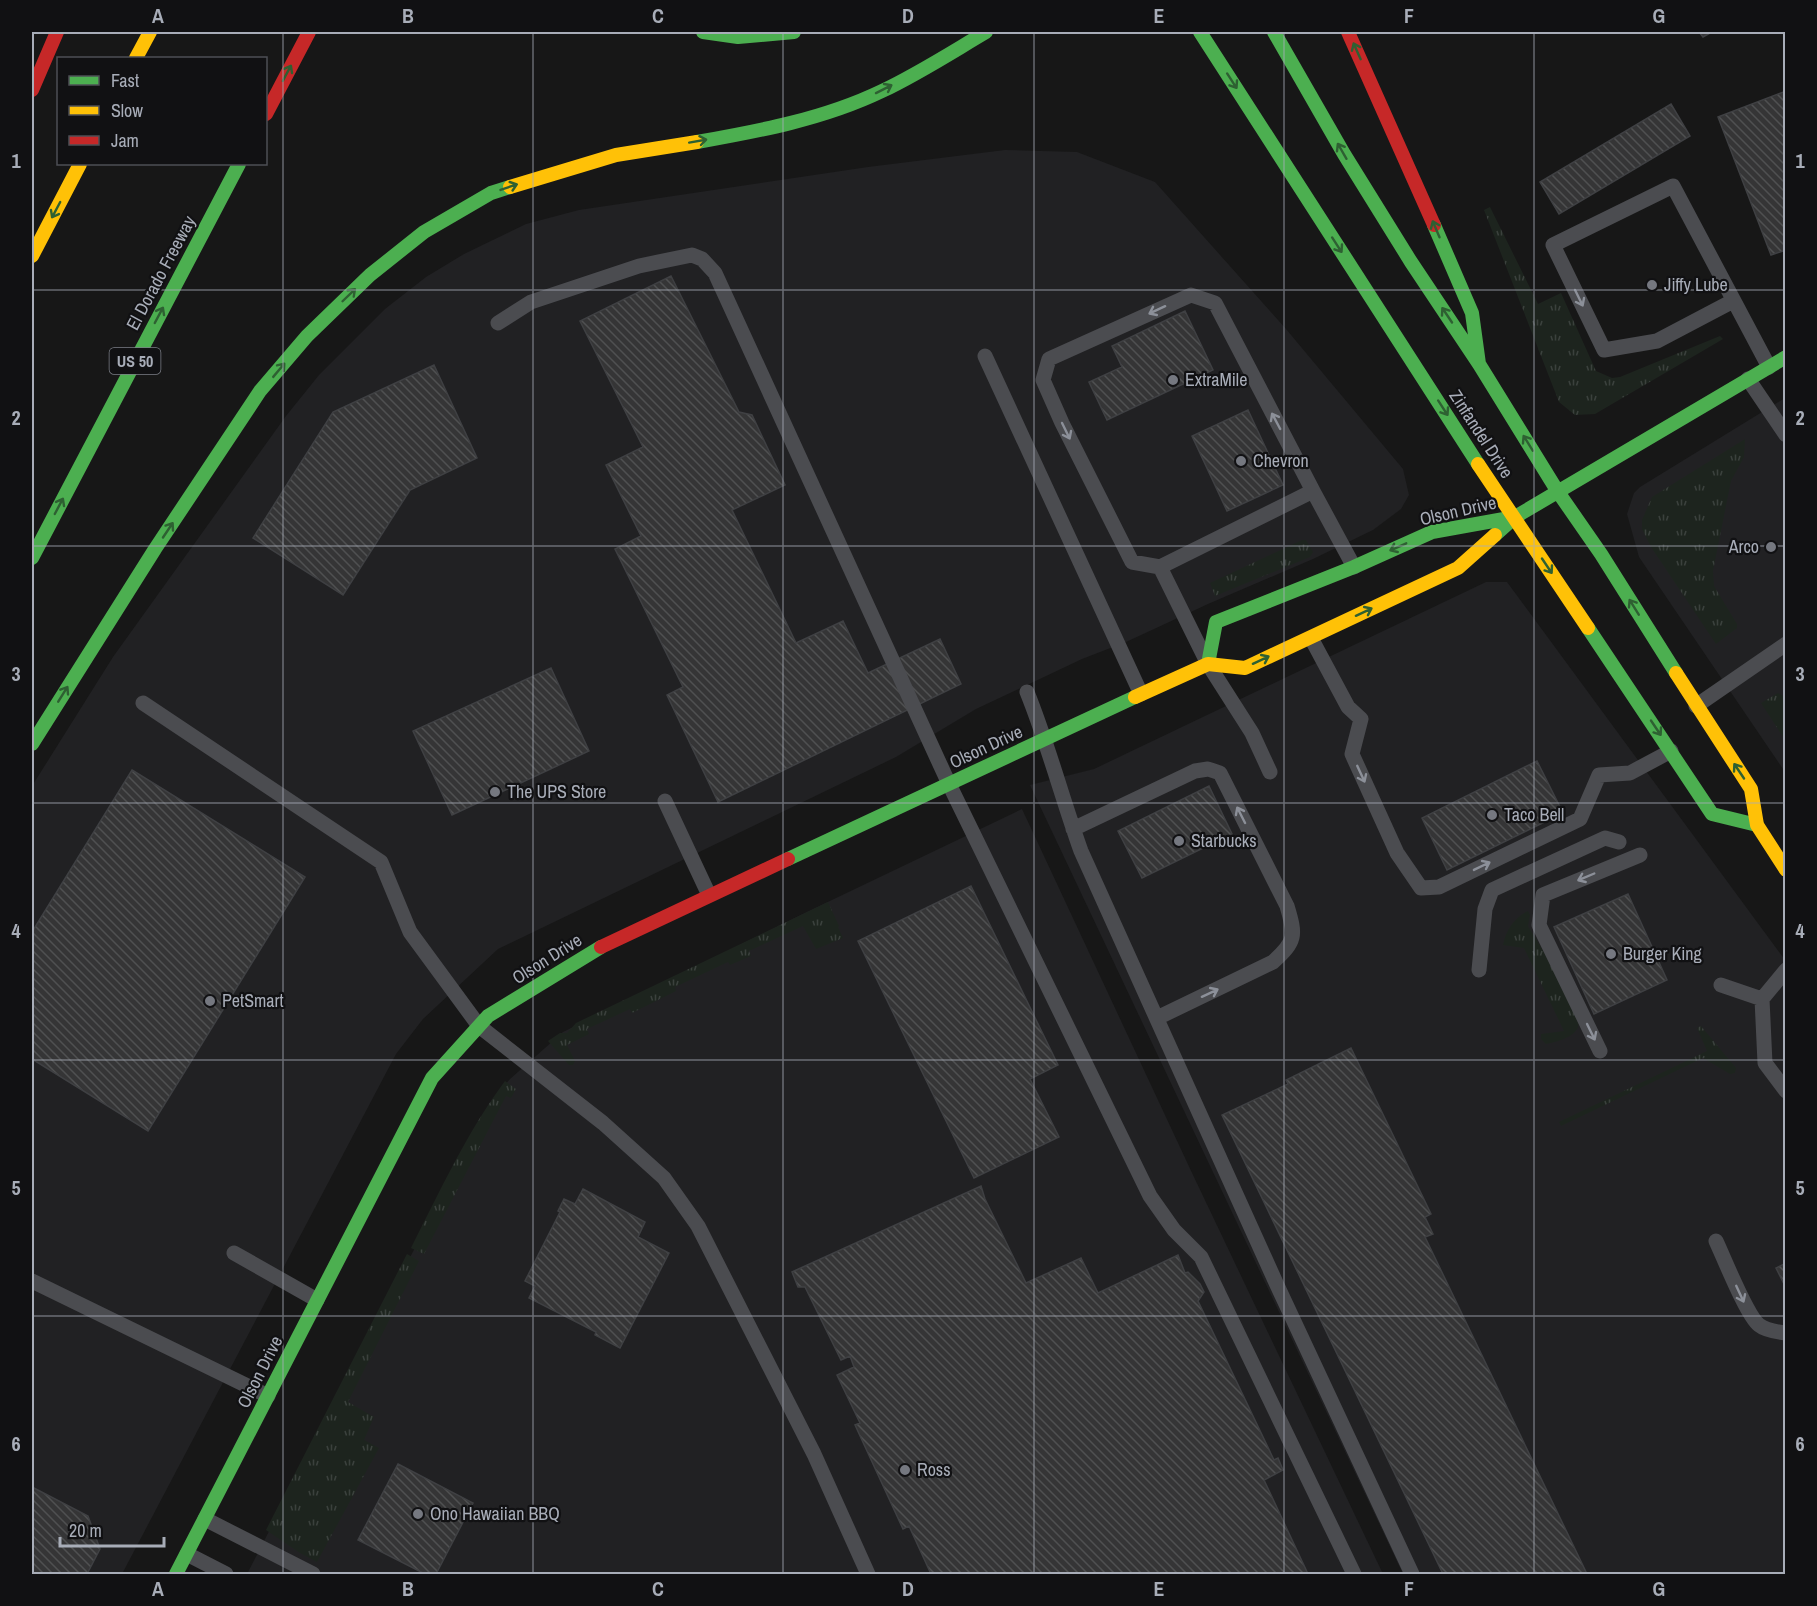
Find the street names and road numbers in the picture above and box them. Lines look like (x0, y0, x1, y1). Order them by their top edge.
street label: El Dorado Freeway (120, 211, 202, 334)
road number: US 50 (110, 348, 160, 374)
street label: Zinfandel Drive (1443, 385, 1519, 483)
street label: Olson Drive (1417, 490, 1499, 531)
street label: Olson Drive (945, 719, 1026, 774)
street label: Olson Drive (507, 927, 586, 990)
street label: Olson Drive (231, 1331, 288, 1412)

